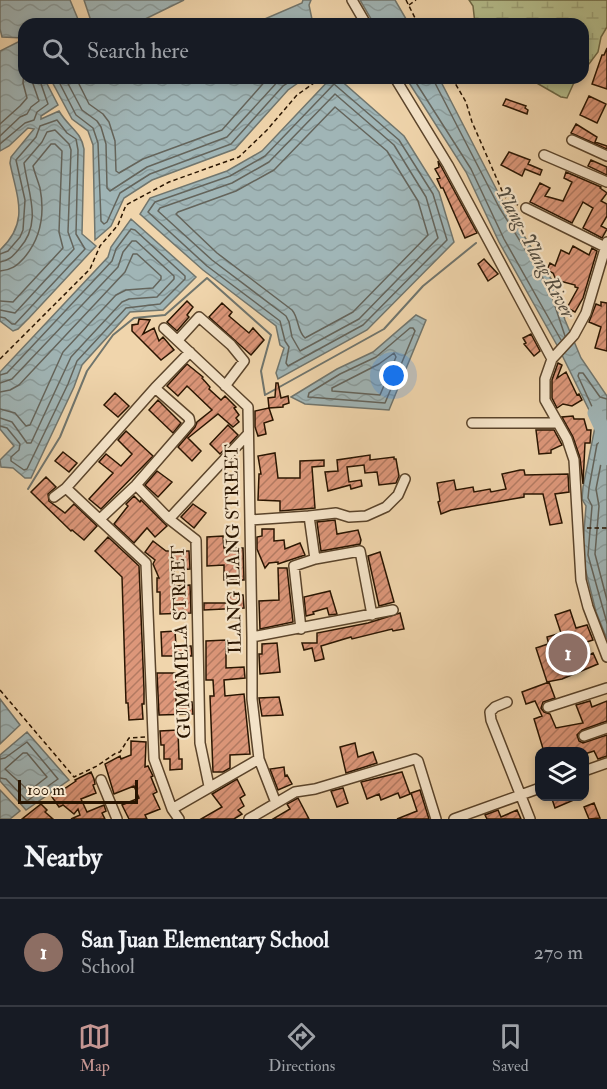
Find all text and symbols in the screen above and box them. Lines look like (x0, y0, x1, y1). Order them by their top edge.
search box (18, 18, 589, 84)
icon: search (39, 35, 72, 68)
text: Search here (87, 37, 189, 65)
water label: Ylang-Ylang River (490, 182, 582, 324)
your location (379, 361, 408, 390)
street label: ILANG ILANG STREET (220, 443, 247, 654)
street label: GUMAMELA STREET (167, 544, 196, 739)
pin: 1 (548, 630, 588, 676)
map controls (535, 747, 589, 801)
button: layers (535, 747, 589, 801)
scale bar (18, 777, 138, 804)
text: 100 m (27, 780, 65, 800)
text: Nearby (24, 842, 102, 874)
text: San Juan Elementary School (81, 926, 329, 954)
text: 1 (40, 940, 47, 965)
text: 270 m (534, 940, 583, 965)
text: School (81, 954, 135, 979)
tab: Map (78, 1020, 111, 1076)
tab: Directions (268, 1020, 335, 1076)
tab: Saved (492, 1020, 529, 1076)

